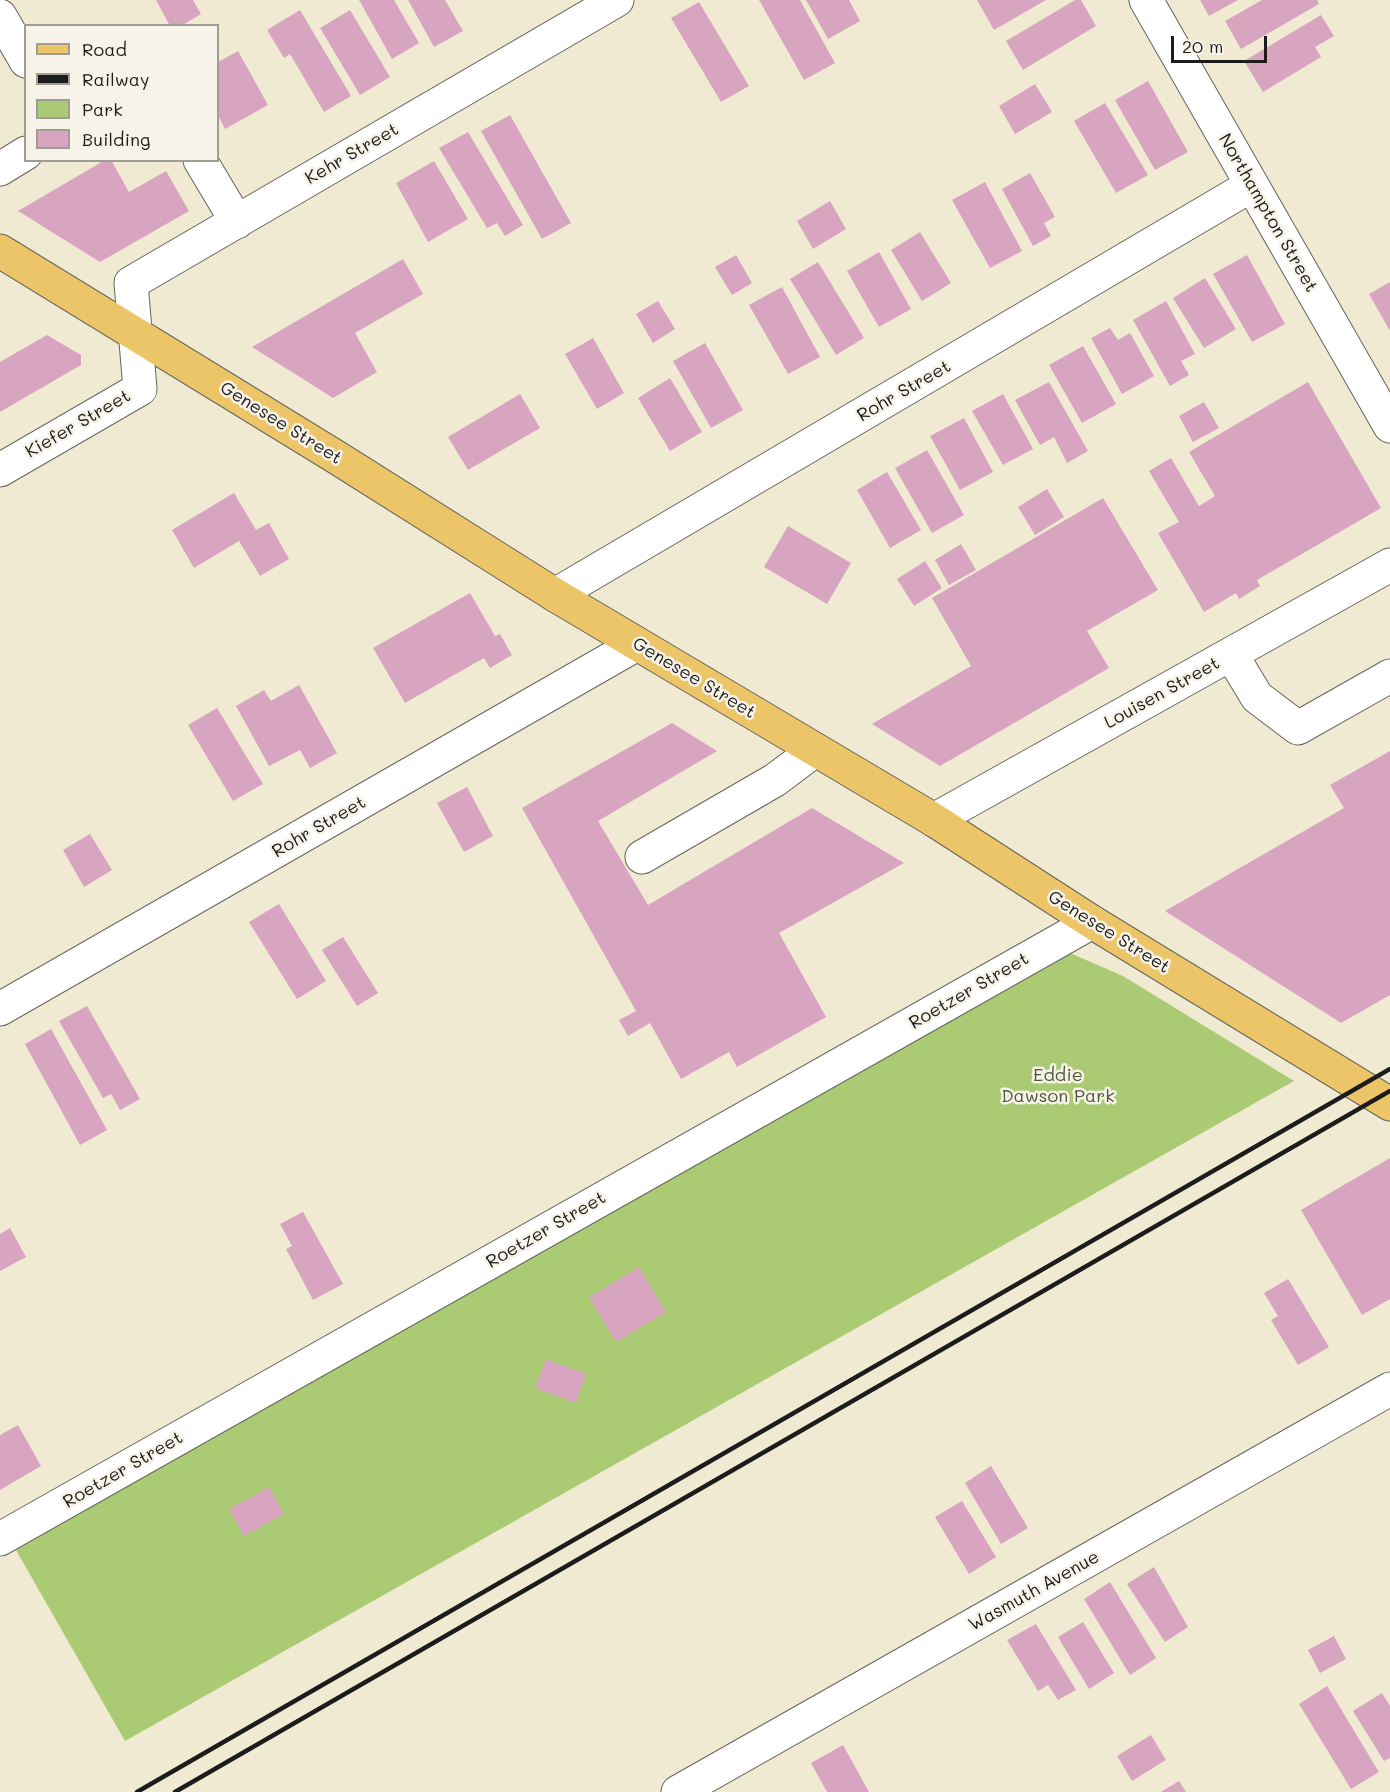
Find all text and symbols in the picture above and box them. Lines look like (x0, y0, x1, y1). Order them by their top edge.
legend (24, 24, 219, 162)
scale bar (1174, 24, 1270, 62)
text: 20 m (1182, 34, 1223, 58)
text: Road (82, 37, 127, 61)
text: Railway (82, 67, 149, 91)
text: Park (82, 97, 123, 121)
street label: Kehr Street (301, 119, 403, 189)
text: Building (82, 127, 150, 151)
street label: Northampton Street (1214, 130, 1322, 296)
street label: Rohr Street (853, 356, 955, 426)
street label: Genesee Street (216, 377, 346, 469)
street label: Kiefer Street (22, 385, 134, 463)
street label: Genesee Street (629, 633, 759, 723)
street label: Louisen Street (1101, 652, 1223, 734)
street label: Rohr Street (268, 792, 370, 862)
street label: Genesee Street (1044, 886, 1174, 978)
street label: Roetzer Street (905, 948, 1033, 1034)
park label: Eddie Dawson Park (1001, 1064, 1115, 1106)
street label: Roetzer Street (482, 1187, 610, 1273)
street label: Roetzer Street (59, 1427, 187, 1513)
street label: Wasmuth Avenue (965, 1546, 1103, 1636)

